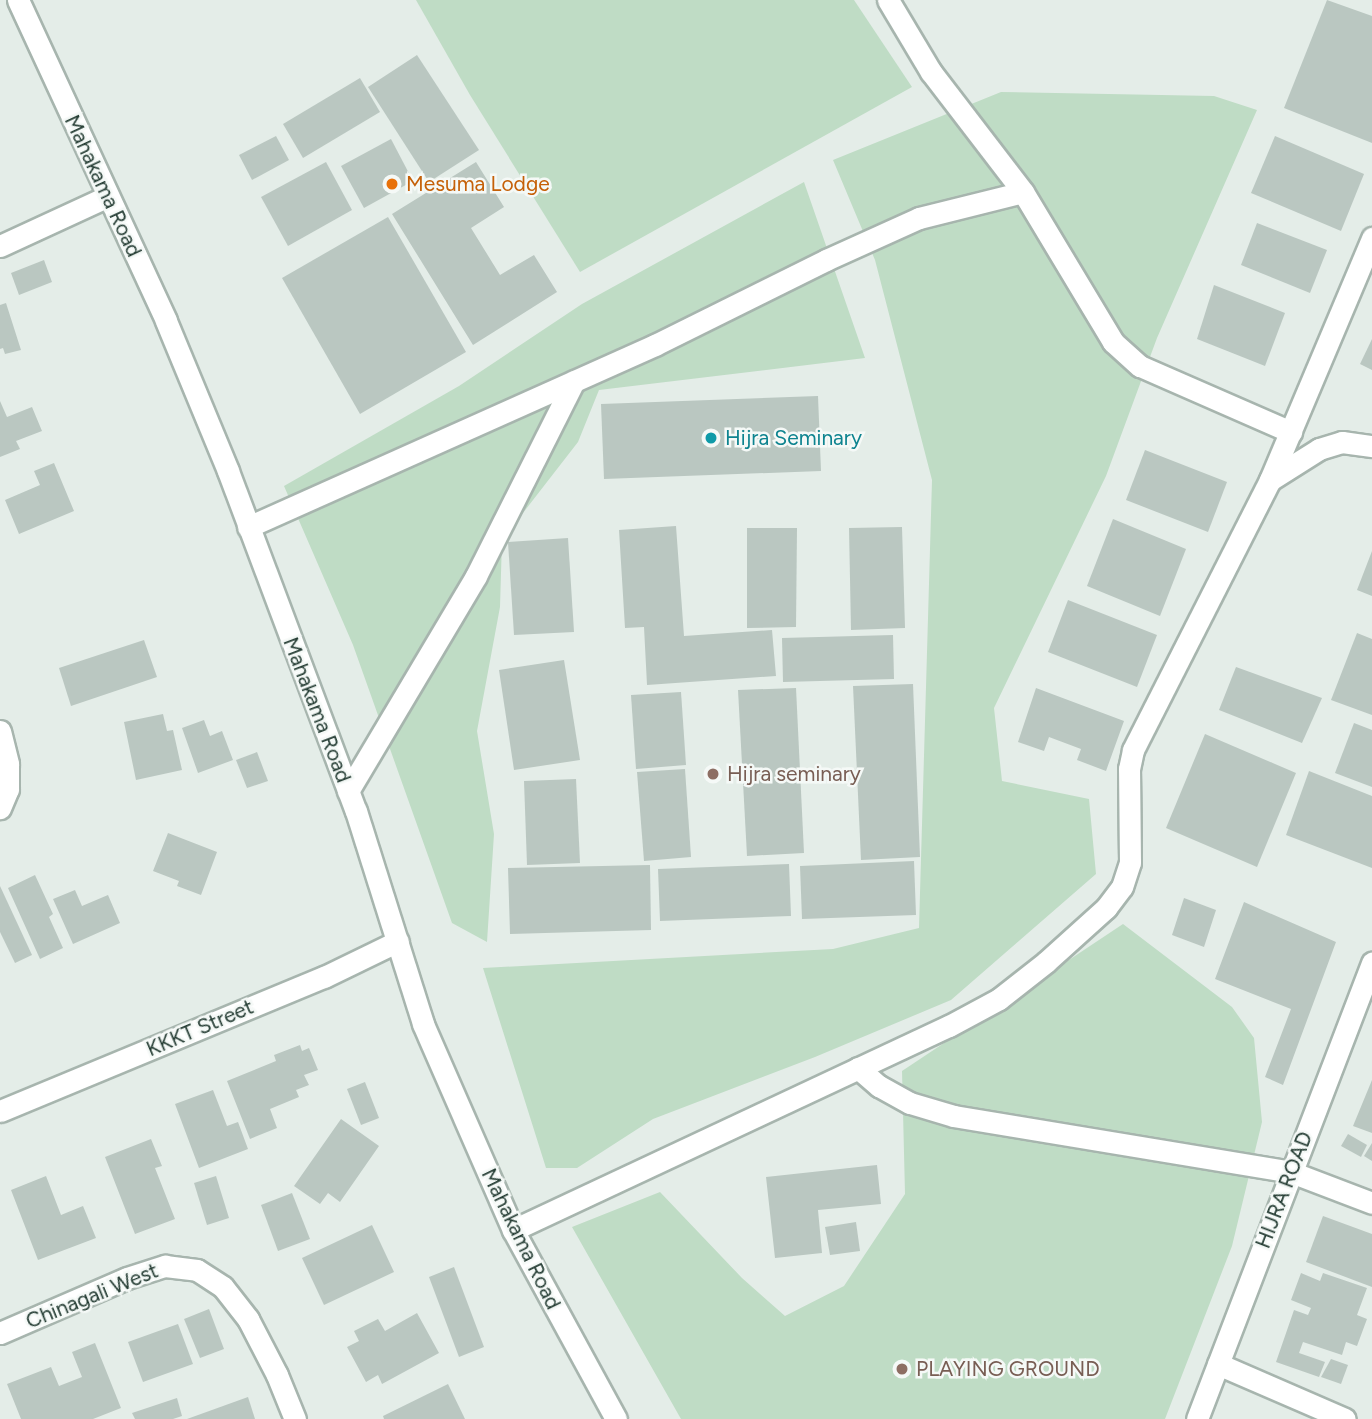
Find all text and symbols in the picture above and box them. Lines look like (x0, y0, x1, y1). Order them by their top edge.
street label: Mahakama Road (59, 111, 147, 261)
place label: Mesuma Lodge (406, 171, 550, 197)
marker: Mesuma Lodge (384, 176, 400, 192)
place label: Hijra Seminary (725, 425, 862, 451)
marker: Hijra Seminary (703, 430, 719, 446)
street label: Mahakama Road (278, 634, 356, 786)
place label: Hijra seminary (727, 761, 861, 787)
marker: Hijra seminary (705, 766, 721, 782)
street label: KKKT Street (143, 994, 257, 1062)
street label: HIJRA ROAD (1250, 1128, 1318, 1252)
street label: Mahakama Road (476, 1164, 566, 1314)
street label: Chinagali West (22, 1258, 162, 1334)
place label: PLAYING GROUND (916, 1356, 1100, 1382)
marker: PLAYING GROUND (894, 1361, 910, 1377)

